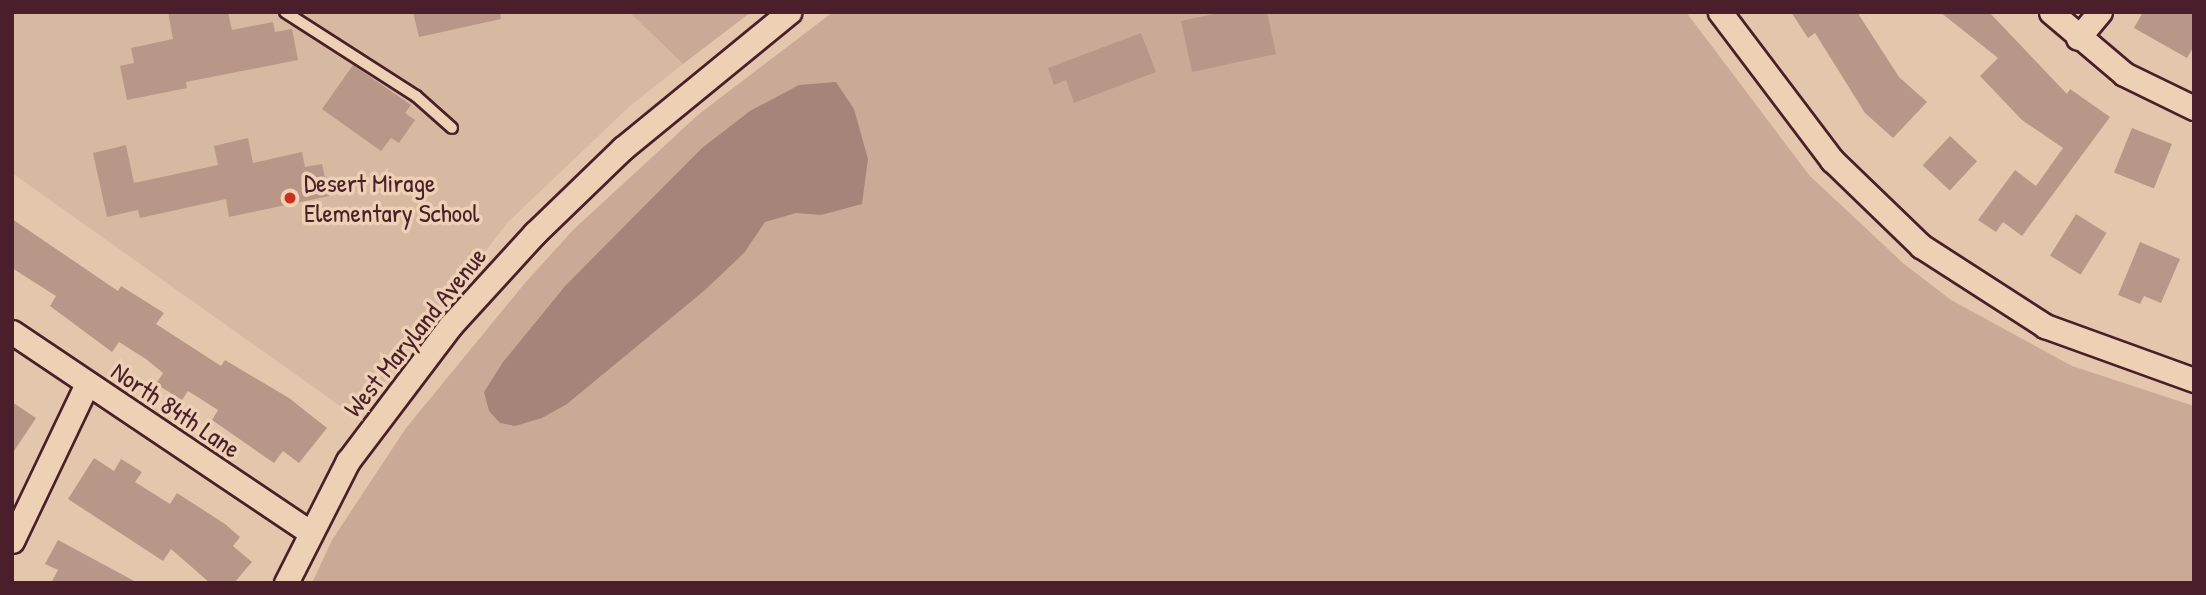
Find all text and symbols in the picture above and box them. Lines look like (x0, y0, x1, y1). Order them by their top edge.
place label: Desert Mirage Elementary School (304, 167, 479, 228)
marker: Desert Mirage Elementary School (282, 190, 298, 206)
street label: West Maryland Avenue (337, 241, 493, 423)
street label: North 84th Lane (106, 355, 246, 465)

